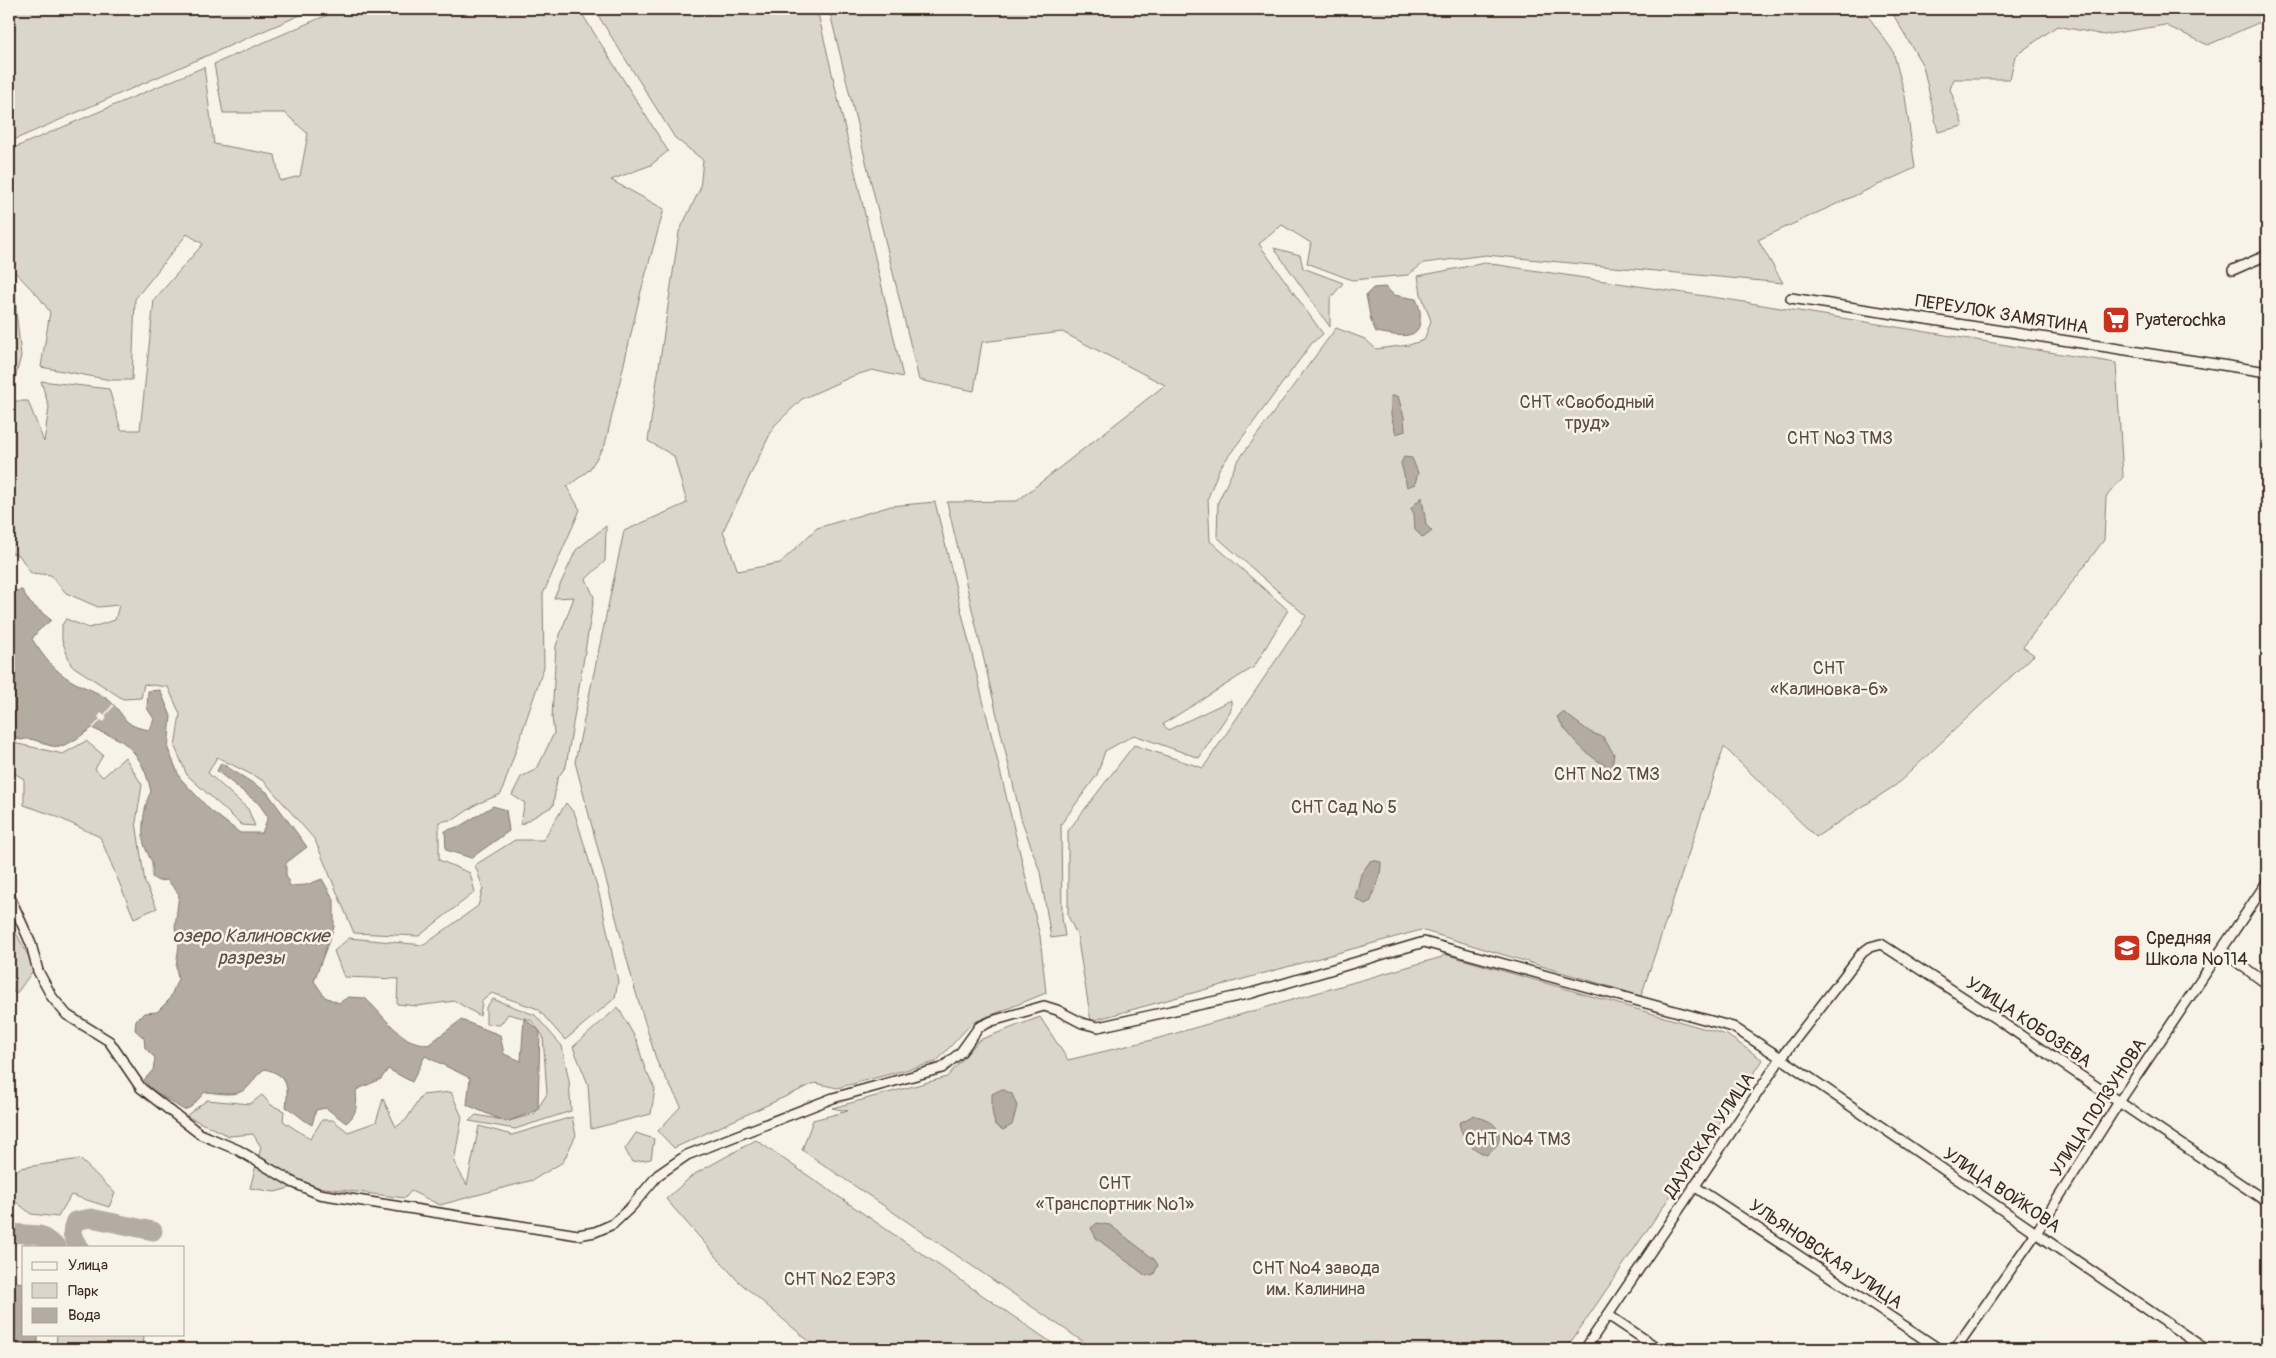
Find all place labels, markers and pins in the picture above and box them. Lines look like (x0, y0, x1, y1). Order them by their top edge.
supermarket icon: Pyaterochka (2101, 305, 2131, 335)
place label: Pyaterochka (2135, 309, 2226, 332)
place label: Средняя Школа №114 (2146, 927, 2248, 971)
school or university icon: Средняя Школа №114 (2112, 933, 2142, 963)

